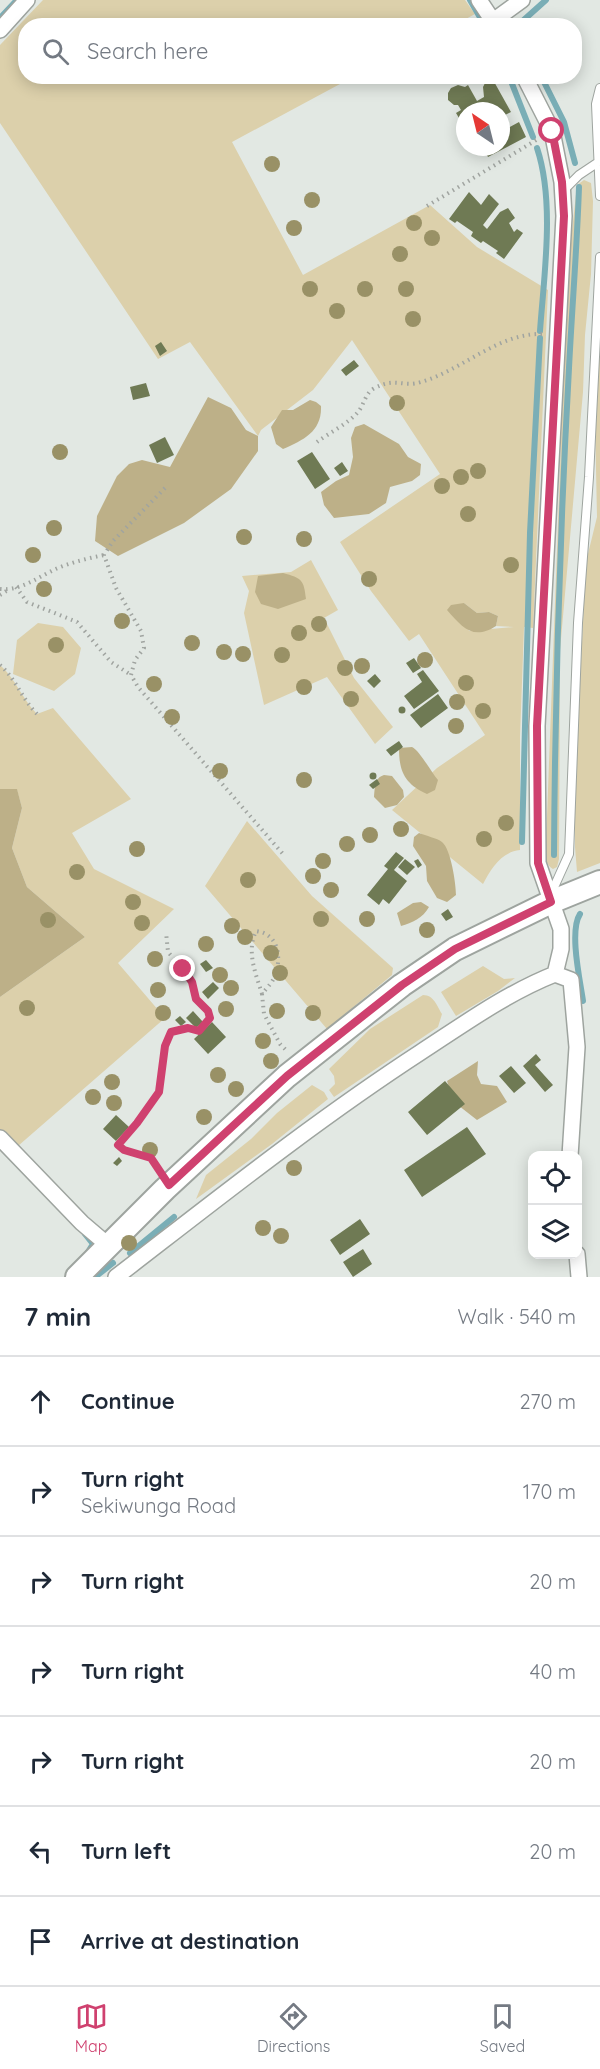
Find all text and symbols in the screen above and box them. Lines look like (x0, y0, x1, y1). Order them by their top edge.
search box (18, 18, 582, 84)
icon: search (39, 35, 72, 68)
text: Search here (87, 37, 208, 65)
north arrow (456, 102, 510, 156)
route start (538, 117, 564, 143)
route end (169, 955, 195, 981)
map controls (528, 1151, 582, 1259)
button: locate (528, 1151, 582, 1205)
button: layers (528, 1205, 582, 1259)
text: 7 min (24, 1300, 91, 1333)
text: Walk · 540 m (458, 1304, 576, 1329)
icon: ahead (24, 1385, 57, 1418)
text: Continue (81, 1387, 175, 1415)
text: 270 m (519, 1389, 576, 1414)
text: Turn right (81, 1465, 185, 1493)
icon: right (24, 1475, 57, 1508)
text: 170 m (523, 1479, 576, 1504)
text: Sekiwunga Road (81, 1493, 236, 1518)
icon: right (24, 1565, 57, 1598)
text: Turn right (81, 1567, 185, 1595)
text: 20 m (529, 1569, 576, 1594)
icon: right (24, 1655, 57, 1688)
text: Turn right (81, 1657, 185, 1685)
text: 40 m (530, 1659, 576, 1684)
icon: right (24, 1745, 57, 1778)
text: Turn right (81, 1747, 185, 1775)
text: 20 m (529, 1749, 576, 1774)
icon: left (24, 1835, 57, 1868)
text: Turn left (81, 1837, 171, 1865)
text: 20 m (529, 1839, 576, 1864)
icon: arrive (24, 1925, 57, 1958)
text: Arrive at destination (81, 1927, 299, 1955)
tab: Map (75, 2000, 108, 2056)
tab: Directions (257, 2000, 330, 2056)
tab: Saved (480, 2000, 525, 2056)

